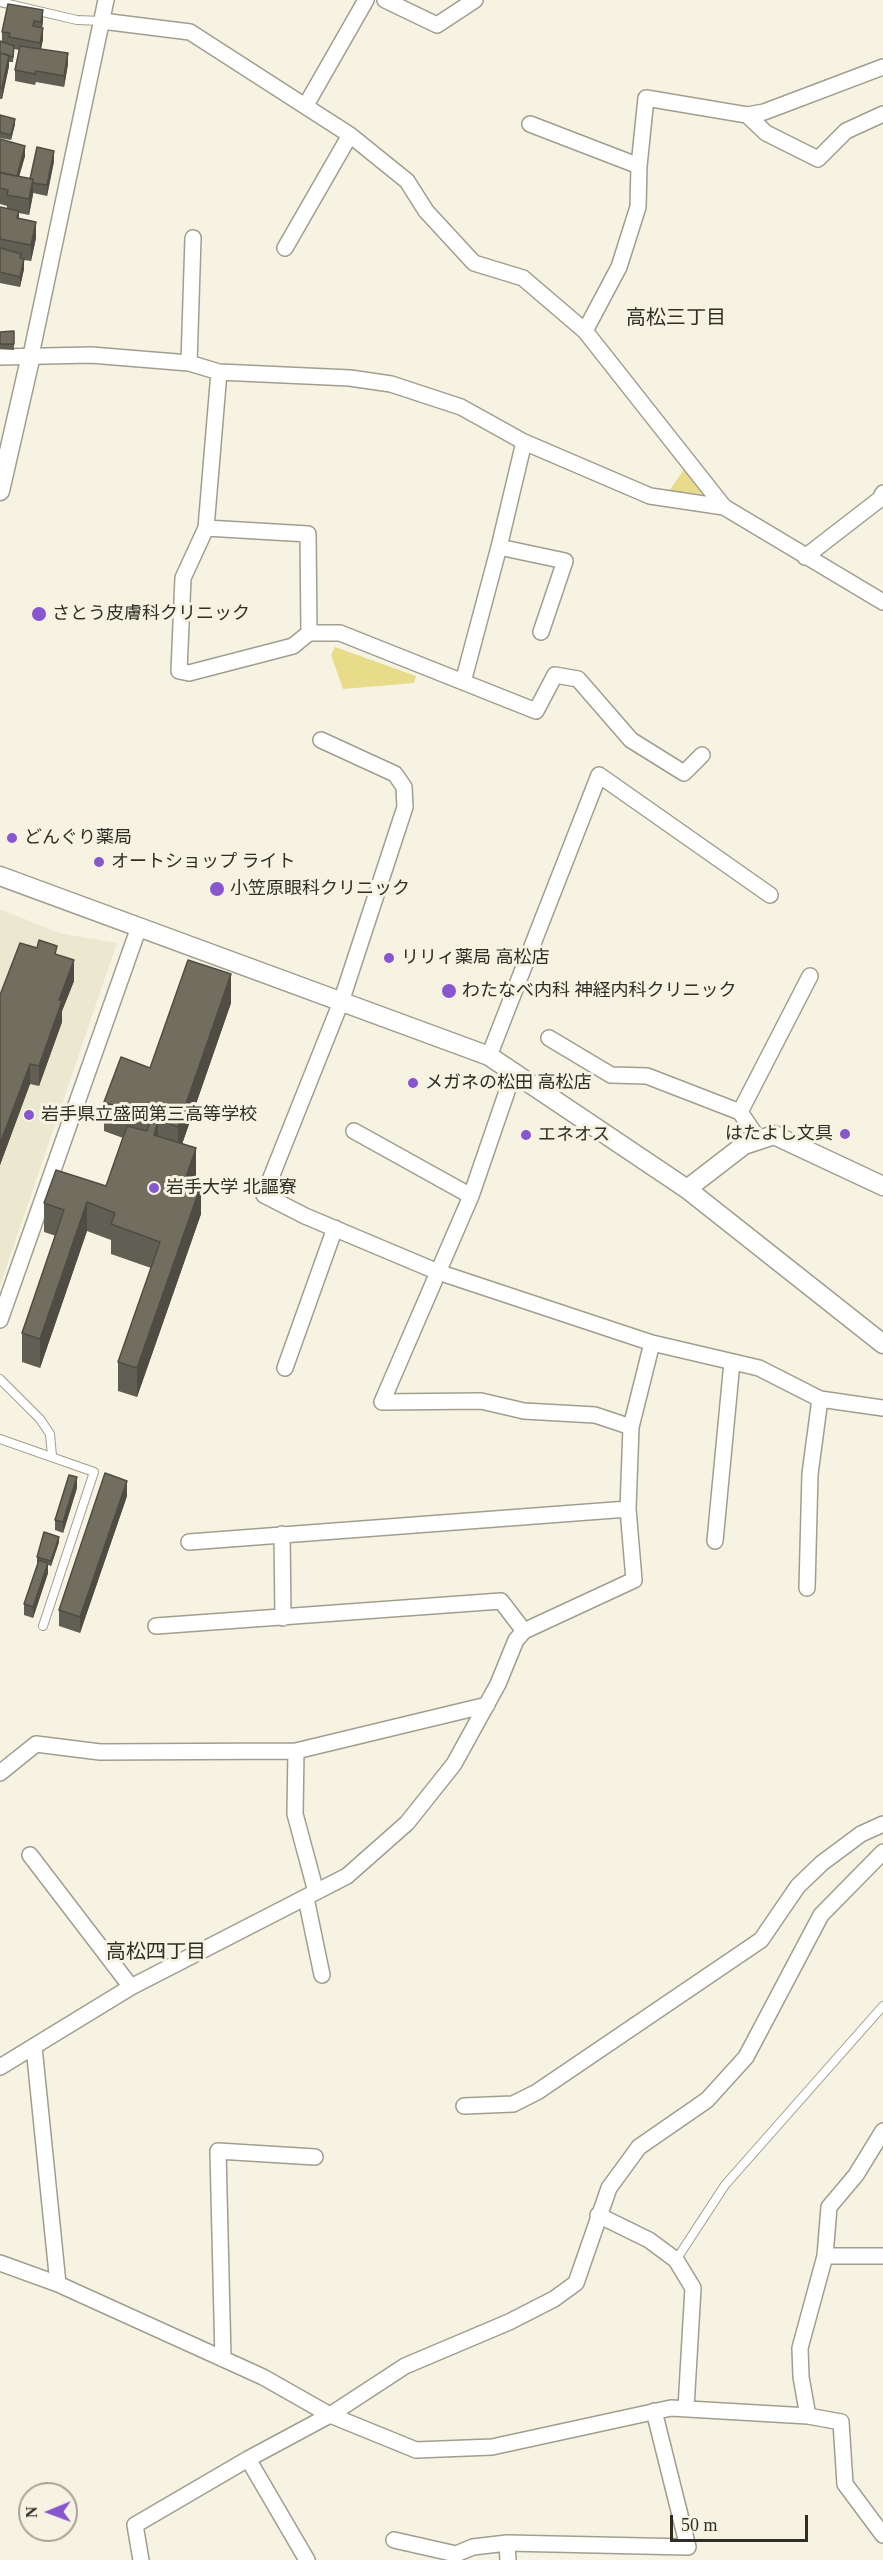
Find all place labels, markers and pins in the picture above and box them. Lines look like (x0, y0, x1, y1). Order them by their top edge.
place label: さとう皮膚科クリニック (52, 603, 250, 625)
marker: さとう皮膚科クリニック (30, 605, 48, 623)
place label: どんぐり薬局 (24, 827, 132, 849)
marker: どんぐり薬局 (5, 831, 19, 845)
place label: オートショップ ライト (111, 851, 295, 873)
marker: オートショップ ライト (92, 855, 106, 869)
place label: 小笠原眼科クリニック (230, 878, 410, 900)
marker: 小笠原眼科クリニック (208, 880, 226, 898)
place label: リリィ薬局 高松店 (401, 947, 549, 969)
marker: リリィ薬局 高松店 (382, 951, 396, 965)
place label: わたなべ内科 神経内科クリニック (462, 980, 736, 1002)
marker: わたなべ内科 神経内科クリニック (440, 982, 458, 1000)
place label: メガネの松田 高松店 (425, 1072, 591, 1094)
marker: メガネの松田 高松店 (406, 1076, 420, 1090)
place label: 岩手県立盛岡第三高等学校 (41, 1104, 257, 1126)
marker: 岩手県立盛岡第三高等学校 (22, 1108, 36, 1122)
place label: はたよし文具 (725, 1123, 833, 1145)
place label: エネオス (538, 1124, 610, 1146)
marker: はたよし文具 (838, 1127, 852, 1141)
marker: エネオス (519, 1128, 533, 1142)
place label: 岩手大学 北謳寮 (166, 1177, 296, 1199)
marker: 岩手大学 北謳寮 (147, 1181, 161, 1195)

